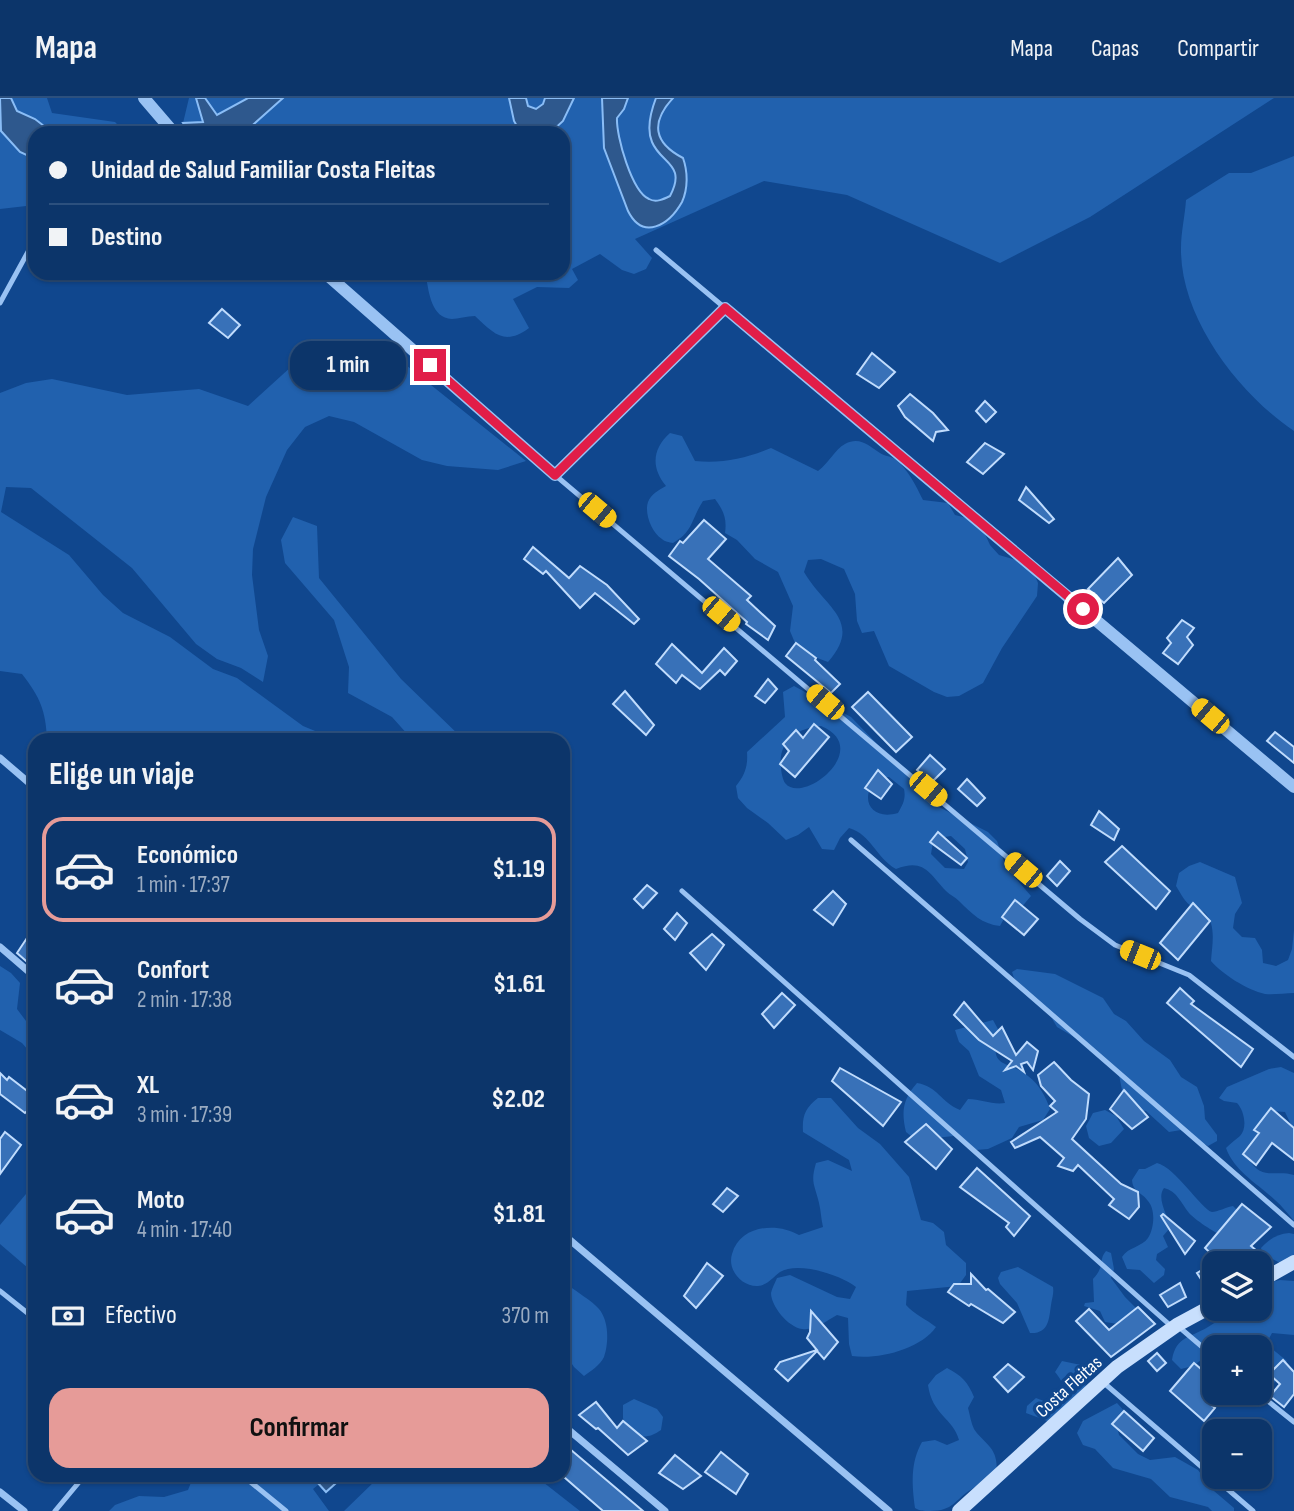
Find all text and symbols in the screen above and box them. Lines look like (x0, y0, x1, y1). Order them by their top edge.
text: Mapa (35, 28, 97, 68)
text: Mapa (1010, 34, 1053, 63)
text: Capas (1091, 34, 1139, 63)
text: Compartir (1177, 34, 1259, 63)
text: Unidad de Salud Familiar Costa Fleitas (91, 155, 436, 186)
text: Destino (91, 222, 162, 253)
callout: 1 min (290, 341, 406, 390)
route end (414, 349, 446, 381)
text: 1 min (327, 351, 369, 379)
car (575, 488, 620, 532)
car (699, 592, 744, 636)
route start (1067, 593, 1099, 625)
car (803, 680, 848, 724)
car (1188, 694, 1233, 738)
text: Elige un viaje (49, 755, 194, 794)
car (906, 767, 951, 811)
icon: car (53, 838, 116, 901)
text: Económico (137, 840, 238, 871)
car (1001, 848, 1046, 892)
text: $1.19 (492, 854, 545, 885)
text: 1 min · 17:37 (137, 871, 230, 899)
car (1117, 937, 1164, 973)
icon: car (53, 953, 116, 1016)
text: Confort (137, 955, 209, 986)
text: $1.61 (493, 969, 545, 1000)
text: 2 min · 17:38 (137, 986, 232, 1014)
icon: car (53, 1068, 116, 1131)
text: XL (137, 1070, 159, 1101)
text: $2.02 (491, 1084, 545, 1115)
text: 3 min · 17:39 (137, 1101, 232, 1129)
icon: car (53, 1183, 116, 1246)
text: Moto (137, 1185, 185, 1216)
text: $1.81 (493, 1199, 545, 1230)
text: 4 min · 17:40 (137, 1216, 232, 1244)
map controls (1202, 1251, 1272, 1489)
button: layers (1202, 1251, 1272, 1321)
icon: cash (49, 1297, 87, 1335)
text: Efectivo (105, 1300, 177, 1331)
text: 370 m (502, 1302, 549, 1330)
button: + (1202, 1335, 1272, 1405)
street label: Costa Fleitas (1031, 1351, 1107, 1423)
button: Confirmar (49, 1388, 549, 1468)
button: − (1202, 1419, 1272, 1489)

